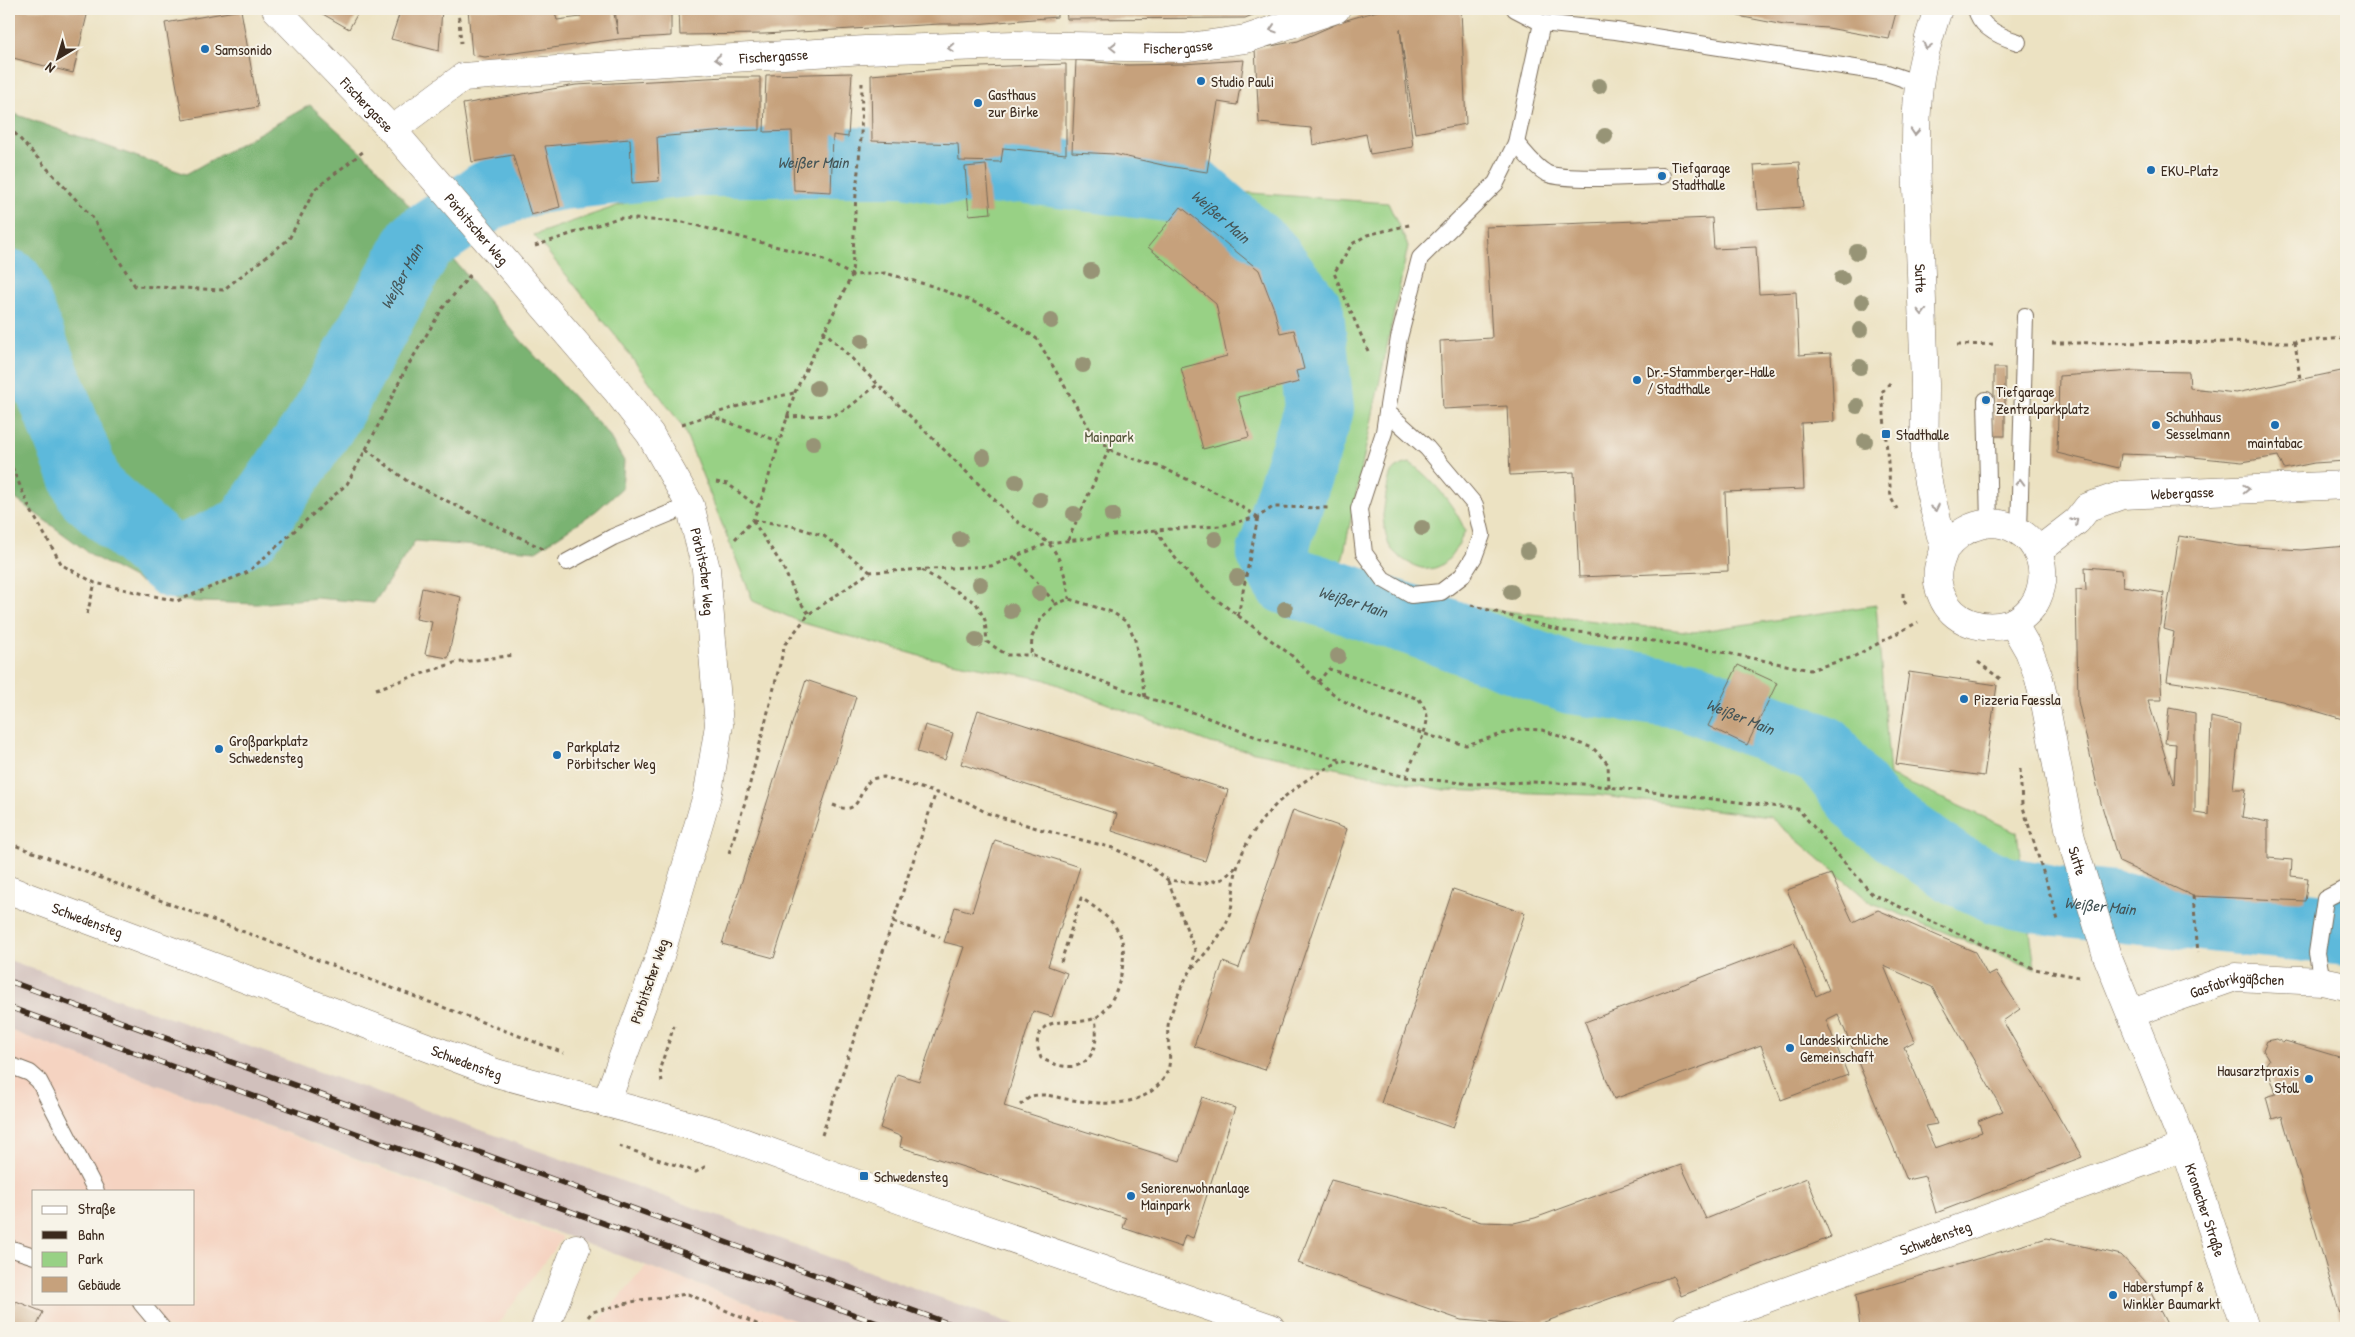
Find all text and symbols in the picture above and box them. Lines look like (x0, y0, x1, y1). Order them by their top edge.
one-way arrow (1270, 24, 1278, 34)
north arrow (32, 32, 82, 82)
street label: Fischergasse (1143, 33, 1214, 59)
place label: Samsonido (215, 39, 272, 60)
one-way arrow (1922, 41, 1933, 50)
one-way arrow (946, 42, 954, 53)
one-way arrow (1109, 42, 1117, 53)
marker: Samsonido (199, 43, 211, 55)
street label: Fischergasse (738, 43, 809, 68)
one-way arrow (714, 53, 722, 64)
text: N (40, 59, 58, 78)
street label: Fischergasse (335, 71, 399, 136)
place label: Studio Pauli (1211, 71, 1274, 92)
marker: Studio Pauli (1195, 75, 1207, 87)
place label: Gasthaus zur Birke (988, 84, 1039, 122)
marker: Gasthaus zur Birke (972, 97, 984, 109)
one-way arrow (1910, 129, 1921, 137)
water label: Weißer Main (777, 151, 850, 173)
place label: Tiefgarage Stadthalle (1672, 157, 1731, 195)
place label: EKU-Platz (2161, 160, 2219, 181)
marker: EKU-Platz (2145, 164, 2157, 176)
marker: Tiefgarage Stadthalle (1656, 170, 1668, 182)
water label: Weißer Main (1187, 185, 1256, 249)
street label: Pörbitscher Weg (440, 188, 514, 270)
water label: Weißer Main (375, 238, 429, 313)
street label: Sutte (1910, 263, 1932, 293)
one-way arrow (1917, 308, 1927, 316)
place label: Dr.-Stammberger-Halle / Stadthalle (1647, 361, 1775, 399)
marker: Dr.-Stammberger-Halle / Stadthalle (1631, 374, 1643, 386)
place label: Tiefgarage Zentralparkplatz (1996, 381, 2090, 419)
marker: Tiefgarage Zentralparkplatz (1980, 394, 1992, 406)
place label: Schuhhaus Sesselmann (2166, 406, 2230, 444)
marker: Schuhhaus Sesselmann (2150, 419, 2162, 431)
marker: maintabac (2269, 419, 2281, 431)
place label: Stadthalle (1896, 424, 1950, 445)
park label: Mainpark (1084, 426, 1134, 447)
marker: Stadthalle (1880, 428, 1892, 440)
place label: maintabac (2247, 432, 2303, 453)
one-way arrow (2015, 478, 2026, 486)
street label: Webergasse (2150, 480, 2215, 504)
one-way arrow (2243, 484, 2251, 495)
one-way arrow (1929, 503, 1939, 512)
one-way arrow (2069, 518, 2078, 527)
street label: Pörbitscher Weg (686, 525, 720, 617)
water label: Weißer Main (1316, 580, 1392, 623)
place label: Pizzeria Faessla (1974, 689, 2061, 710)
water label: Weißer Main (1703, 693, 1779, 741)
marker: Pizzeria Faessla (1958, 693, 1970, 705)
place label: Großparkplatz Schwedensteg (229, 730, 309, 768)
place label: Parkplatz Pörbitscher Weg (567, 736, 656, 774)
marker: Großparkplatz Schwedensteg (213, 743, 225, 755)
marker: Parkplatz Pörbitscher Weg (551, 749, 563, 761)
street label: Sutte (2064, 844, 2092, 878)
water label: Weißer Main (2064, 891, 2138, 920)
street label: Schwedensteg (49, 897, 126, 943)
street label: Pörbitscher Weg (625, 935, 673, 1026)
street label: Gasfabrikgäßchen (2187, 966, 2285, 1003)
place label: Landeskirchliche Gemeinschaft (1800, 1029, 1889, 1067)
street label: Schwedensteg (428, 1039, 505, 1085)
marker: Landeskirchliche Gemeinschaft (1784, 1042, 1796, 1054)
place label: Hausarztpraxis Stoll (2217, 1060, 2300, 1098)
marker: Hausarztpraxis Stoll (2303, 1073, 2315, 1085)
street label: Kronacher Straße (2181, 1160, 2231, 1259)
place label: Schwedensteg (874, 1166, 948, 1187)
marker: Schwedensteg (858, 1170, 870, 1182)
place label: Seniorenwohnanlage Mainpark (1141, 1177, 1250, 1215)
legend (32, 1190, 195, 1304)
marker: Seniorenwohnanlage Mainpark (1125, 1190, 1137, 1202)
text: Straße (78, 1198, 116, 1219)
street label: Schwedensteg (1897, 1215, 1974, 1260)
text: Bahn (78, 1224, 105, 1245)
text: Park (78, 1248, 103, 1269)
text: Gebäude (78, 1274, 121, 1295)
place label: Haberstumpf & Winkler Baumarkt (2123, 1276, 2221, 1314)
marker: Haberstumpf & Winkler Baumarkt (2107, 1289, 2119, 1301)

